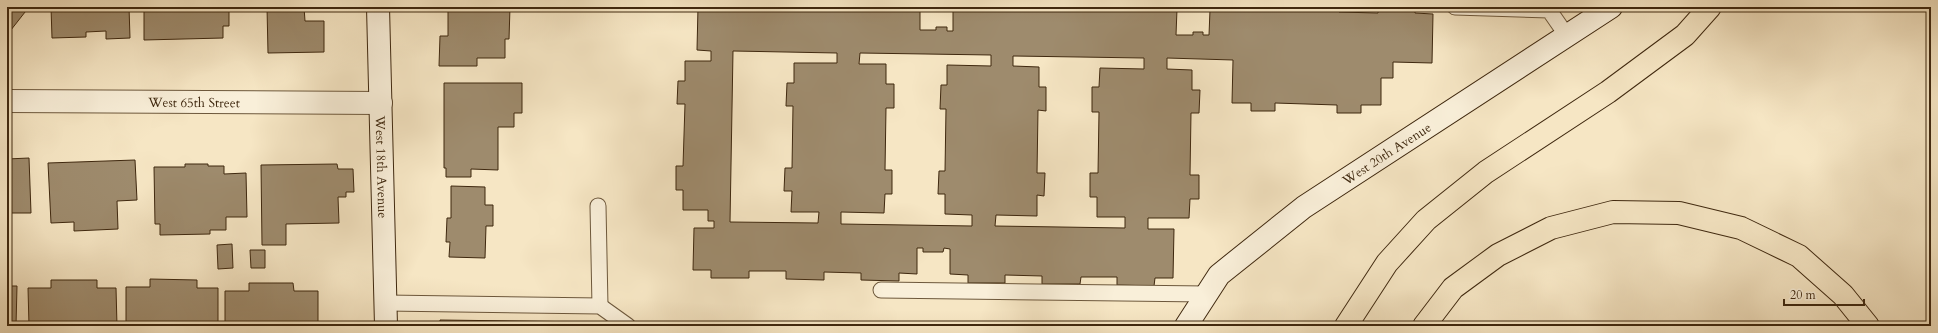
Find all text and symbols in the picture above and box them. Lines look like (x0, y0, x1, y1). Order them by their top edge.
street label: West 65th Street (147, 94, 240, 112)
street label: West 18th Avenue (371, 115, 391, 219)
street label: West 20th Avenue (1338, 119, 1435, 190)
scale bar (1784, 281, 1864, 307)
text: 20 m (1790, 287, 1817, 303)

